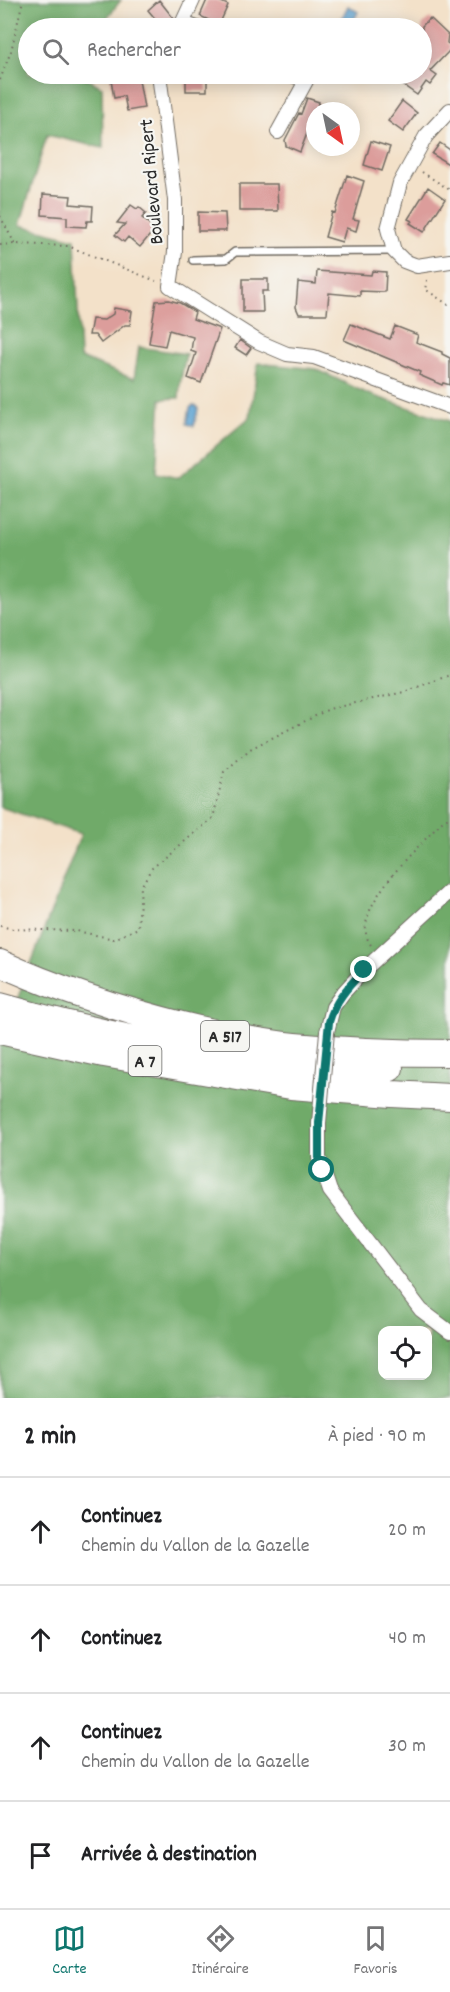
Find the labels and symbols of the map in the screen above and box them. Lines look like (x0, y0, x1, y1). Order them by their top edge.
north arrow (306, 102, 360, 156)
street label: Boulevard Ripert (134, 118, 172, 246)
route end (350, 956, 376, 982)
road number: A 517 (201, 1021, 249, 1051)
road number: A 7 (128, 1046, 162, 1076)
route start (308, 1156, 334, 1182)

